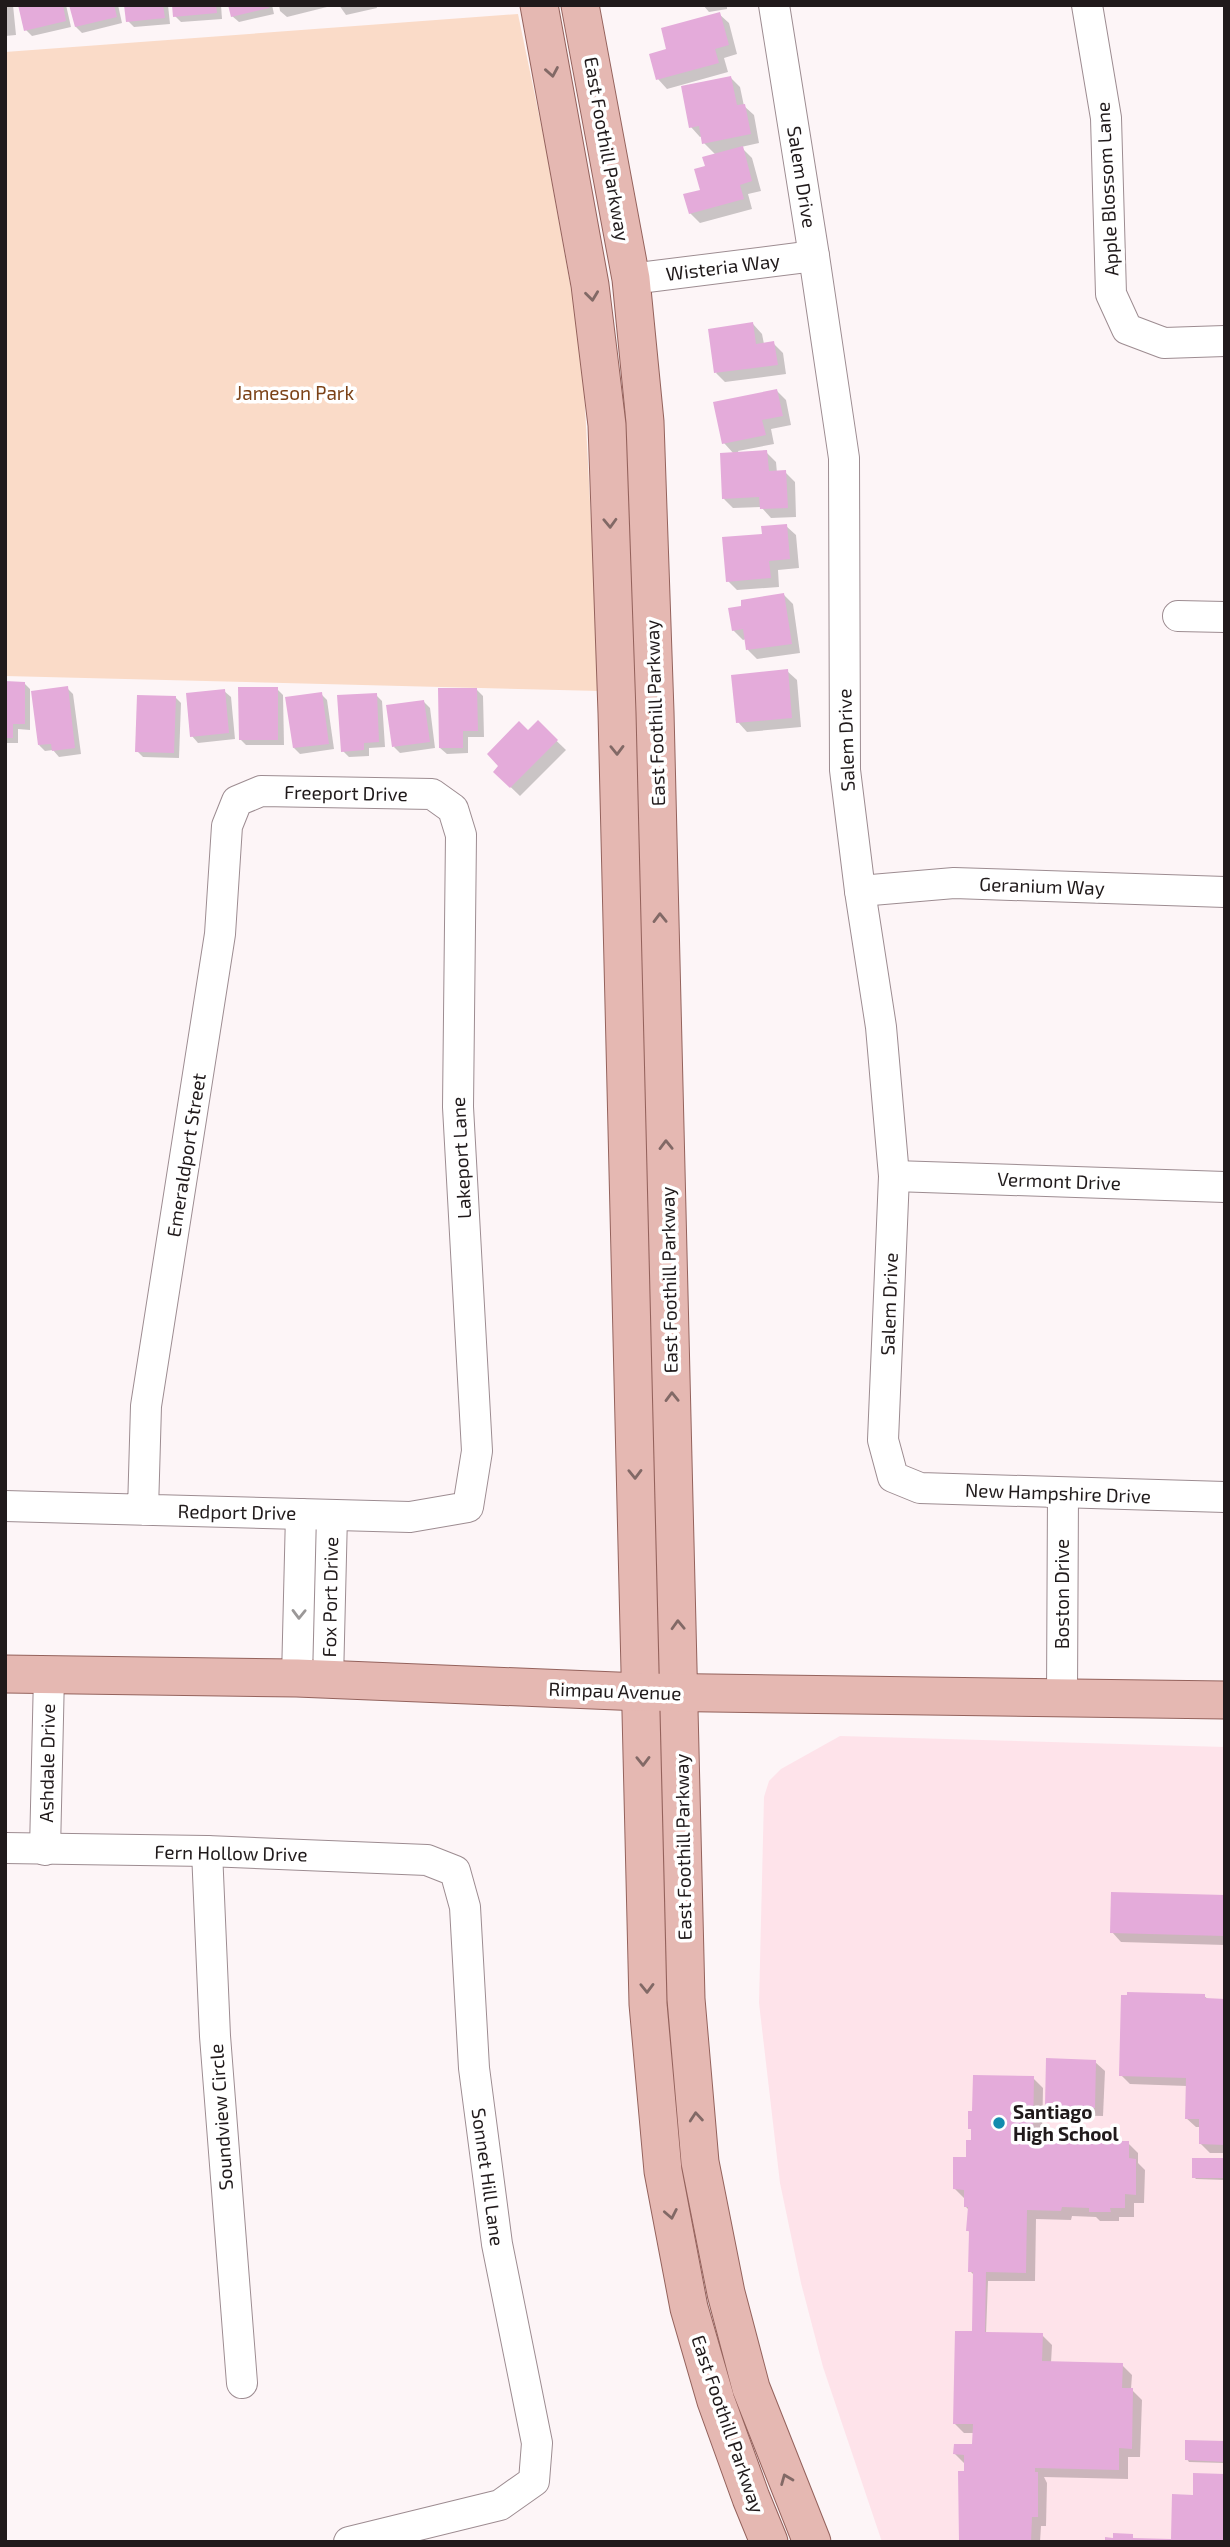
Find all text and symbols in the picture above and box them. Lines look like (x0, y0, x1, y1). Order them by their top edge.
street label: East Foothill Parkway (580, 55, 635, 243)
one-way arrow (543, 66, 558, 78)
street label: Apple Blossom Lane (1090, 101, 1123, 277)
street label: Salem Drive (783, 124, 822, 230)
street label: Wisteria Way (665, 248, 781, 285)
one-way arrow (584, 290, 599, 302)
park label: Jameson Park (236, 381, 354, 404)
one-way arrow (602, 518, 618, 529)
street label: East Foothill Parkway (640, 619, 669, 807)
street label: Salem Drive (832, 688, 859, 792)
one-way arrow (610, 745, 625, 756)
street label: Freeport Drive (284, 780, 408, 805)
street label: Geranium Way (979, 872, 1105, 899)
one-way arrow (653, 912, 668, 923)
street label: Emeraldport Street (161, 1071, 210, 1239)
street label: Lakeport Lane (446, 1096, 475, 1220)
one-way arrow (658, 1140, 674, 1150)
street label: Vermont Drive (997, 1167, 1121, 1194)
street label: East Foothill Parkway (655, 1186, 682, 1374)
street label: Salem Drive (875, 1252, 902, 1356)
one-way arrow (665, 1392, 680, 1403)
one-way arrow (628, 1469, 643, 1480)
street label: New Hampshire Drive (965, 1478, 1151, 1507)
street label: Redport Drive (177, 1499, 297, 1524)
street label: Fox Port Drive (317, 1536, 342, 1658)
street label: Boston Drive (1050, 1539, 1073, 1649)
one-way arrow (291, 1609, 306, 1620)
one-way arrow (670, 1619, 686, 1630)
street label: Rimpau Avenue (548, 1677, 682, 1704)
street label: Ashdale Drive (34, 1703, 59, 1823)
street label: East Foothill Parkway (669, 1753, 696, 1941)
one-way arrow (635, 1756, 651, 1766)
street label: Fern Hollow Drive (154, 1840, 308, 1865)
one-way arrow (640, 1983, 655, 1994)
street label: Soundview Circle (204, 2043, 237, 2191)
place label: Santiago High School (1013, 2100, 1120, 2145)
street label: Sonnet Hill Lane (467, 2106, 510, 2247)
one-way arrow (689, 2111, 704, 2122)
marker: Santiago High School (991, 2115, 1007, 2131)
one-way arrow (663, 2208, 678, 2220)
street label: East Foothill Parkway (687, 2332, 770, 2516)
one-way arrow (780, 2473, 794, 2485)

